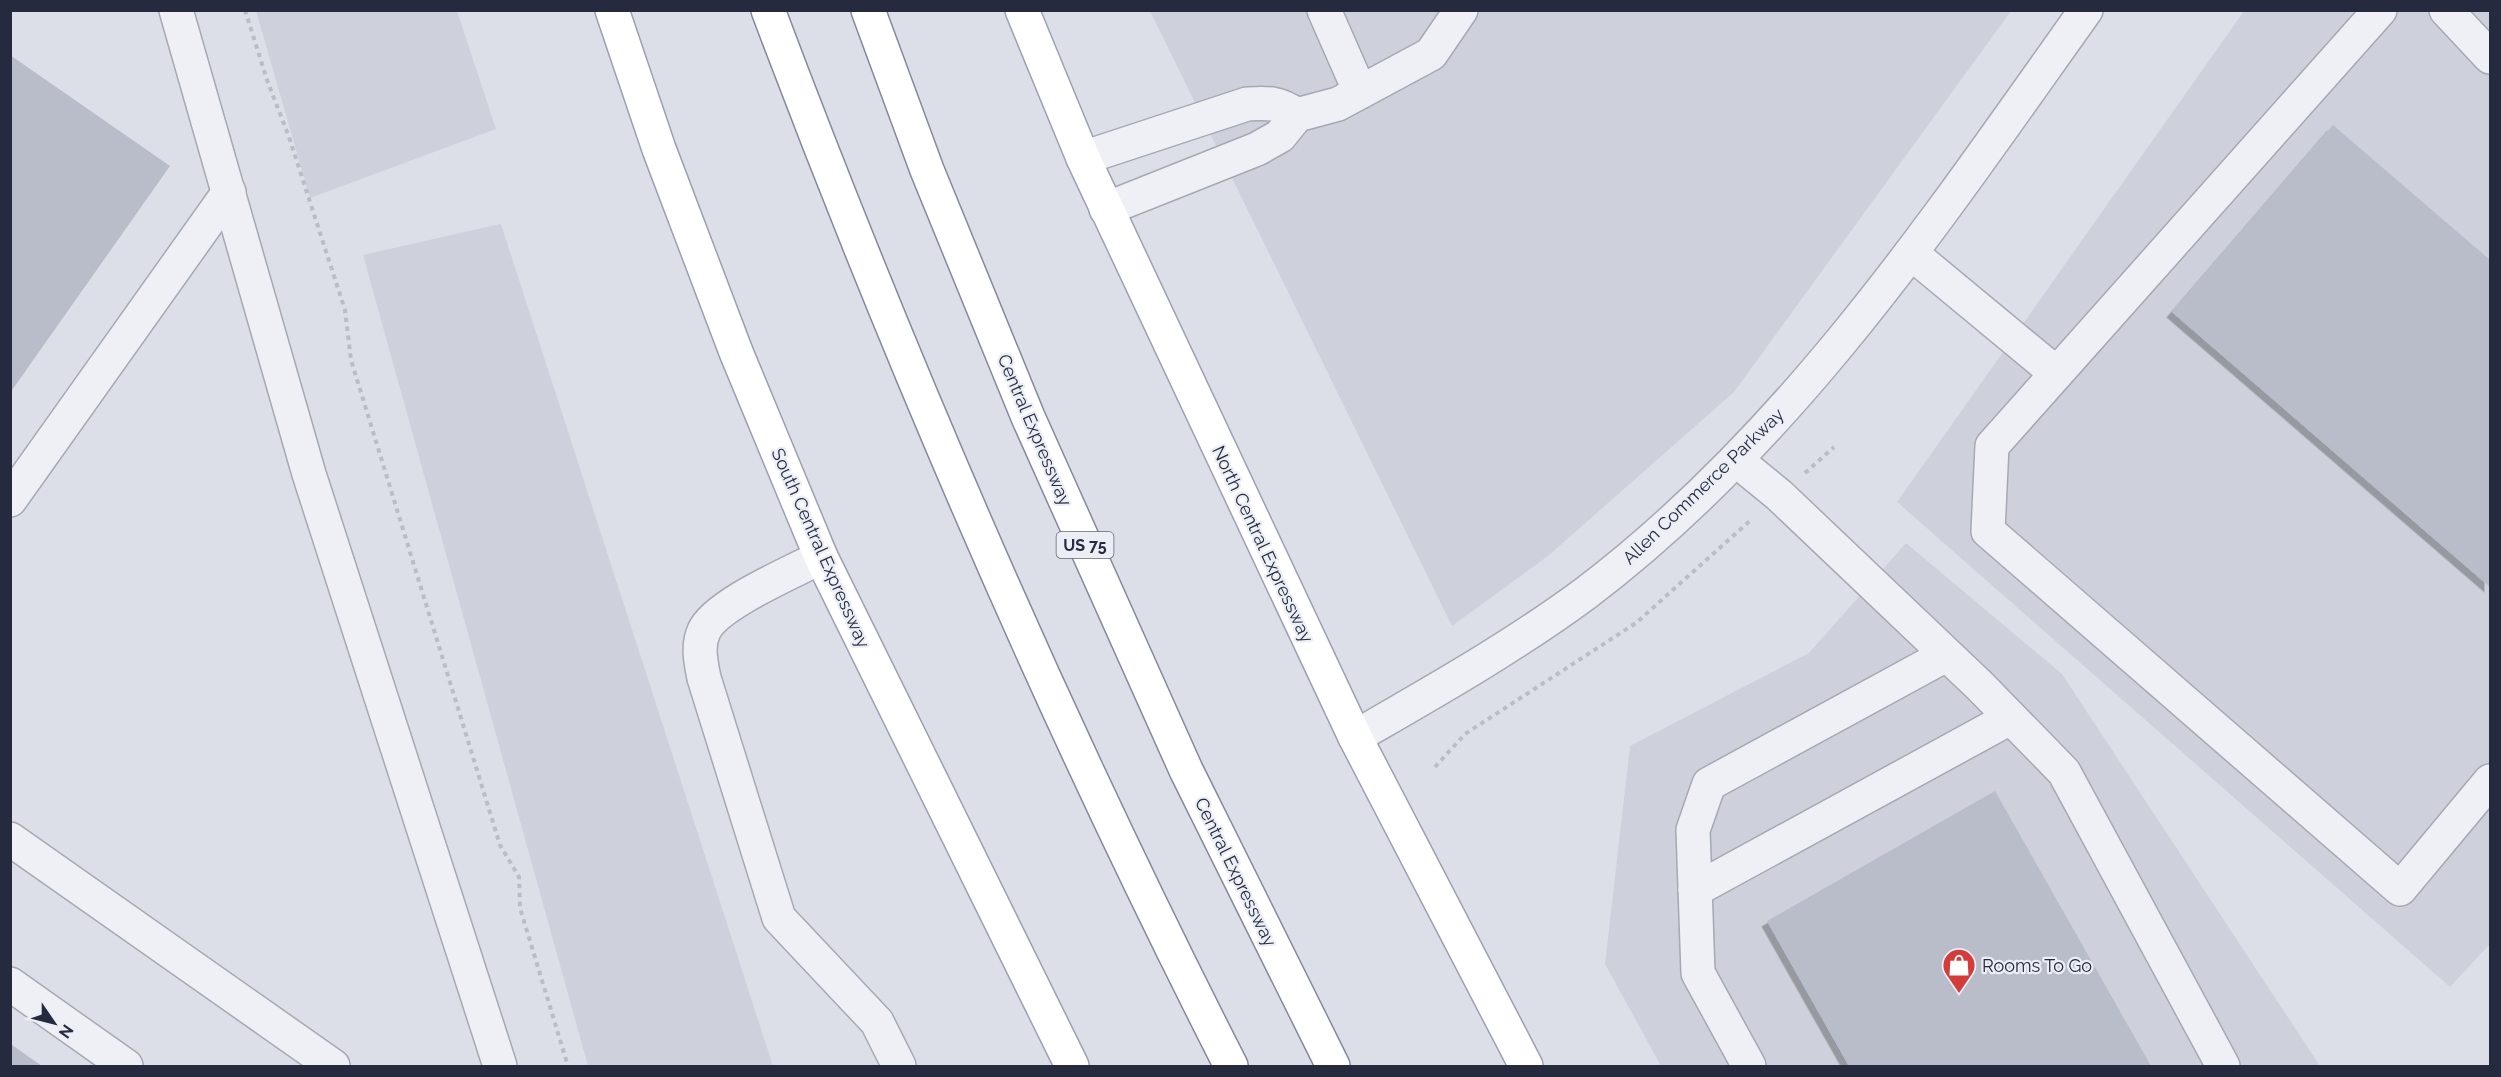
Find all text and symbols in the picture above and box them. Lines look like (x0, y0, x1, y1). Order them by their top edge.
street label: Central Expressway (993, 351, 1077, 509)
street label: Allen Commerce Parkway (1618, 403, 1788, 568)
street label: North Central Expressway (1208, 442, 1318, 646)
street label: South Central Expressway (767, 445, 875, 651)
road number: US 75 (1056, 532, 1114, 558)
street label: Central Expressway (1191, 794, 1281, 950)
shop icon: Rooms To Go (1941, 947, 1977, 994)
place label: Rooms To Go (1982, 955, 2092, 976)
north arrow (24, 993, 84, 1053)
text: N (55, 1021, 77, 1042)

